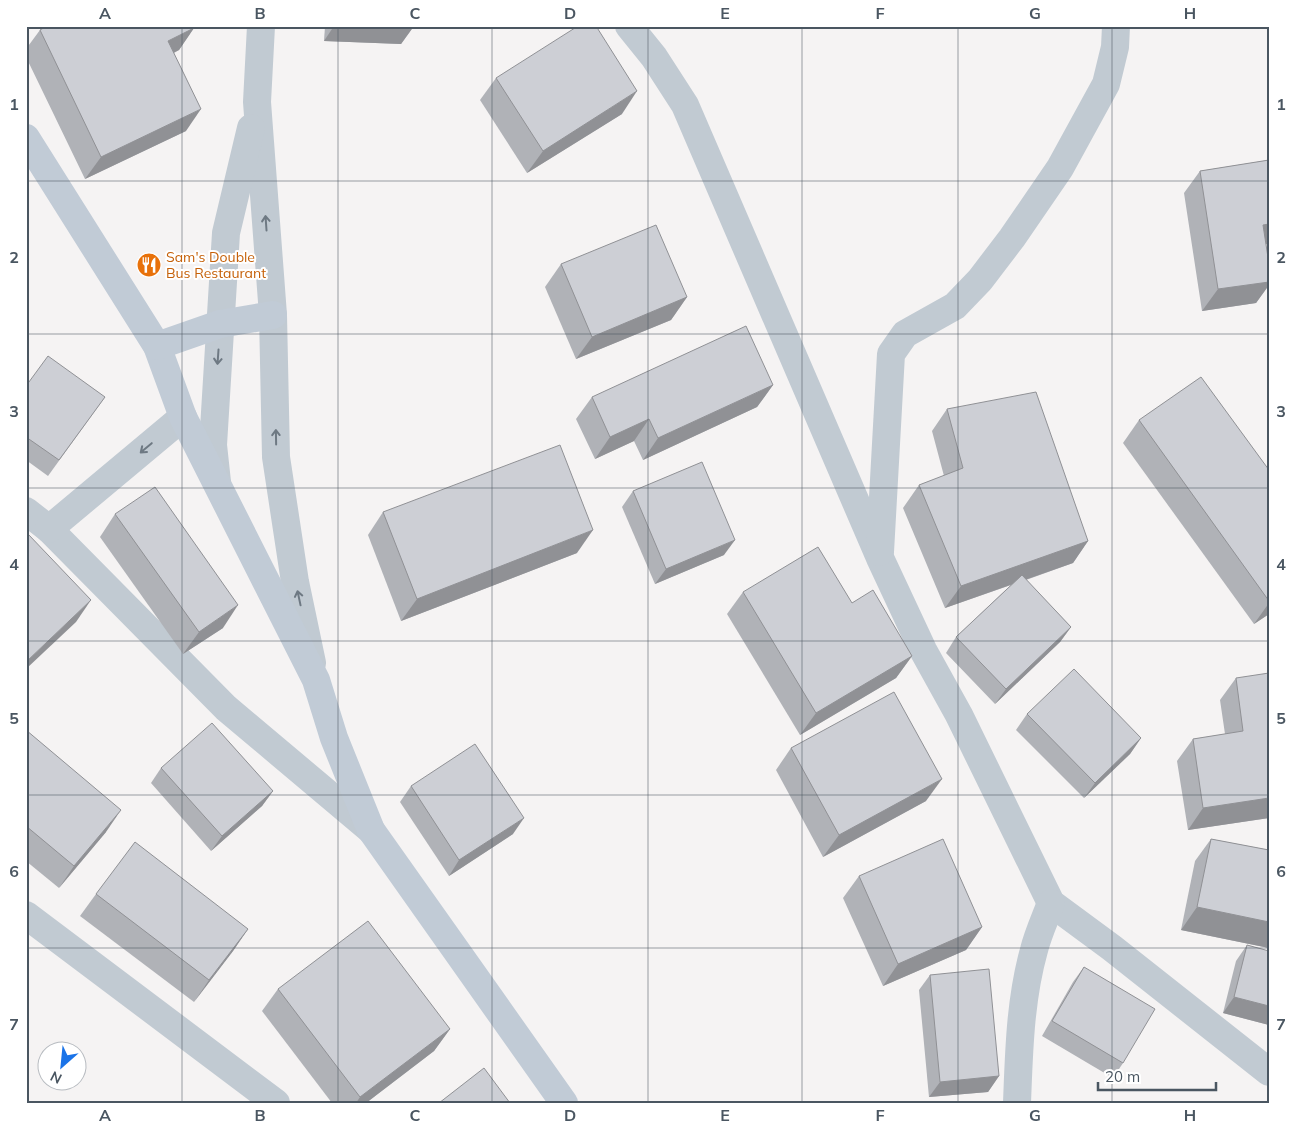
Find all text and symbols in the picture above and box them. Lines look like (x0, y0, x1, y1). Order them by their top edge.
text: A (99, 3, 111, 23)
text: B (254, 3, 266, 23)
text: C (410, 3, 421, 23)
text: D (564, 3, 576, 23)
text: E (720, 3, 730, 23)
text: F (875, 3, 885, 23)
text: G (1029, 3, 1041, 23)
text: H (1184, 3, 1196, 23)
text: 1 (9, 94, 19, 114)
text: 1 (1276, 94, 1286, 114)
one-way arrow (261, 215, 270, 231)
text: 2 (9, 247, 19, 267)
text: 2 (1276, 247, 1286, 267)
place label: Sam's Double Bus Restaurant (166, 248, 266, 282)
restaurant icon: Sam's Double Bus Restaurant (136, 252, 162, 278)
one-way arrow (213, 349, 222, 365)
text: 3 (9, 401, 19, 421)
text: 3 (1276, 401, 1286, 421)
one-way arrow (271, 430, 280, 446)
one-way arrow (139, 443, 152, 454)
text: 4 (9, 554, 19, 574)
text: 4 (1276, 554, 1286, 574)
one-way arrow (293, 590, 303, 606)
text: 5 (9, 708, 19, 728)
text: 5 (1276, 708, 1286, 728)
text: 6 (9, 861, 19, 881)
text: 6 (1276, 861, 1286, 881)
text: 7 (9, 1014, 19, 1034)
text: 7 (1276, 1014, 1286, 1034)
north arrow (38, 1042, 88, 1092)
scale bar (1098, 1059, 1215, 1091)
text: N (47, 1067, 65, 1088)
text: 20 m (1105, 1067, 1140, 1086)
text: A (99, 1105, 111, 1125)
text: B (254, 1105, 266, 1125)
text: C (410, 1105, 421, 1125)
text: D (564, 1105, 576, 1125)
text: E (720, 1105, 730, 1125)
text: F (875, 1105, 885, 1125)
text: G (1029, 1105, 1041, 1125)
text: H (1184, 1105, 1196, 1125)

